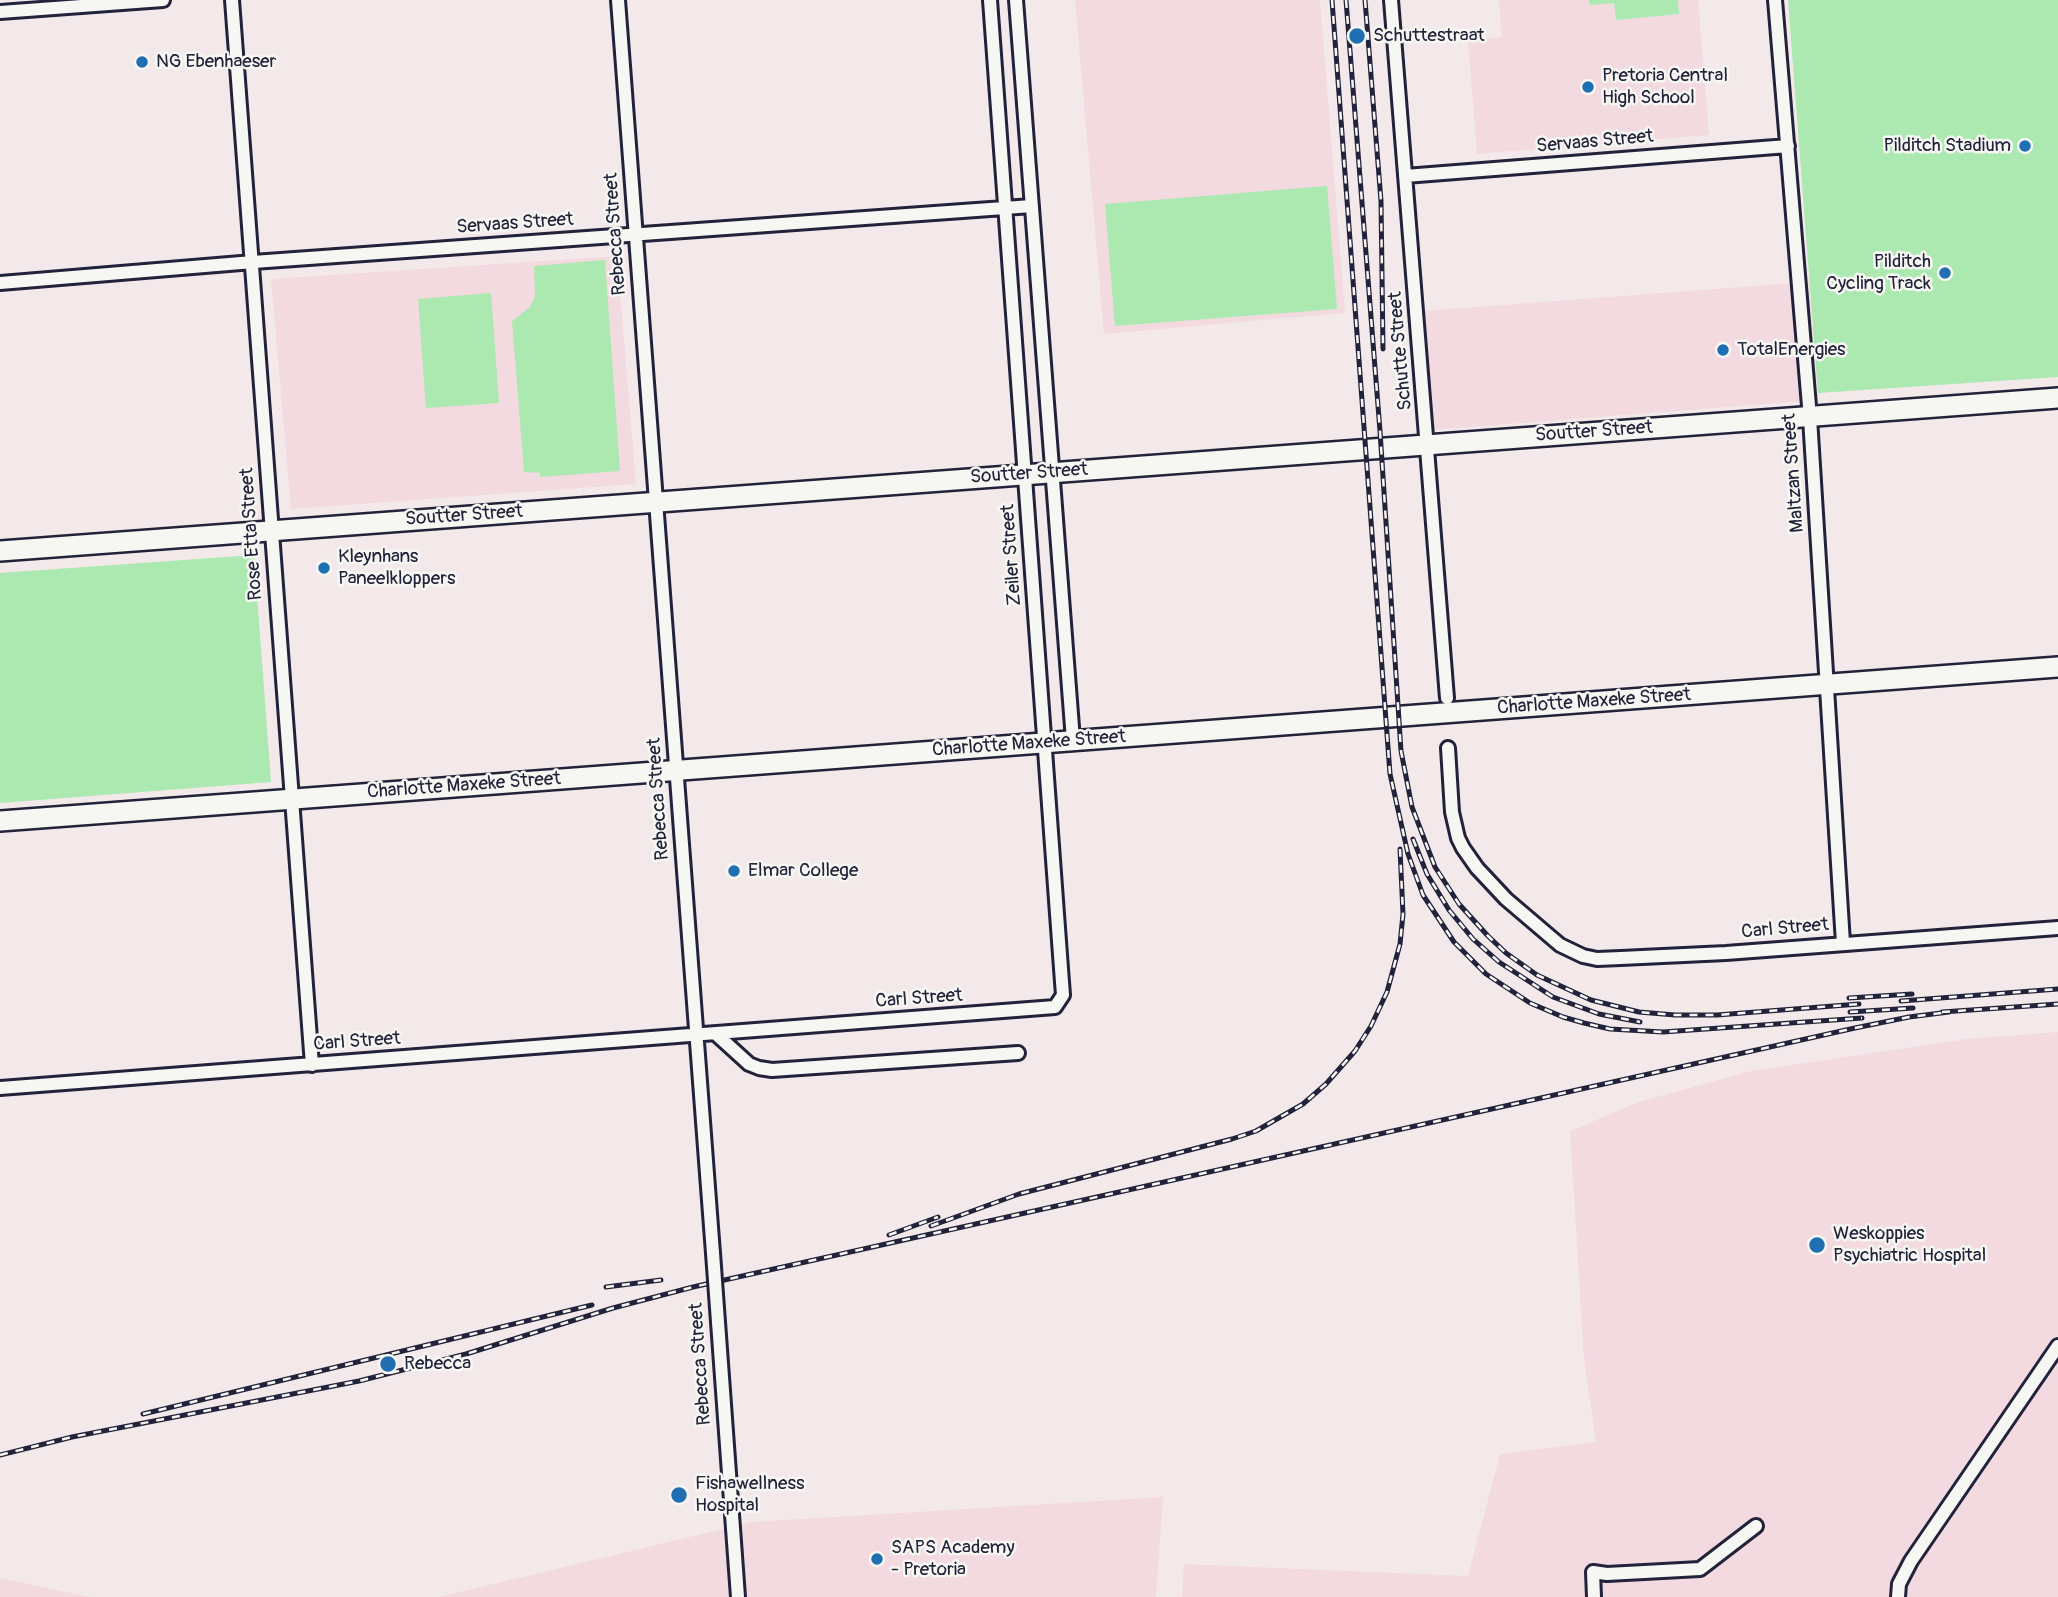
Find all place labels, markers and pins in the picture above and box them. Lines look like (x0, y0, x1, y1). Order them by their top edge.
place label: Schuttestraat (1373, 25, 1485, 47)
marker: Schuttestraat (1347, 26, 1367, 46)
place label: NG Ebenhaeser (156, 51, 276, 73)
marker: NG Ebenhaeser (134, 54, 150, 70)
place label: Pretoria Central High School (1602, 65, 1728, 109)
marker: Pretoria Central High School (1580, 79, 1596, 95)
place label: Pilditch Stadium (1883, 135, 2011, 157)
marker: Pilditch Stadium (2017, 138, 2033, 154)
place label: Pilditch Cycling Track (1826, 251, 1931, 295)
marker: Pilditch Cycling Track (1937, 265, 1953, 281)
place label: TotalEnergies (1737, 339, 1845, 361)
marker: TotalEnergies (1715, 342, 1731, 358)
place label: Kleynhans Paneelkloppers (338, 546, 455, 590)
marker: Kleynhans Paneelkloppers (316, 560, 332, 576)
place label: Elmar College (748, 860, 858, 882)
marker: Elmar College (726, 863, 742, 879)
place label: Weskoppies Psychiatric Hospital (1833, 1223, 1986, 1267)
marker: Weskoppies Psychiatric Hospital (1807, 1235, 1827, 1255)
place label: Rebecca (404, 1353, 471, 1375)
marker: Rebecca (378, 1354, 398, 1374)
place label: Fishawellness Hospital (695, 1473, 804, 1517)
marker: Fishawellness Hospital (669, 1485, 689, 1505)
place label: SAPS Academy - Pretoria (891, 1537, 1015, 1581)
marker: SAPS Academy - Pretoria (869, 1551, 885, 1567)

